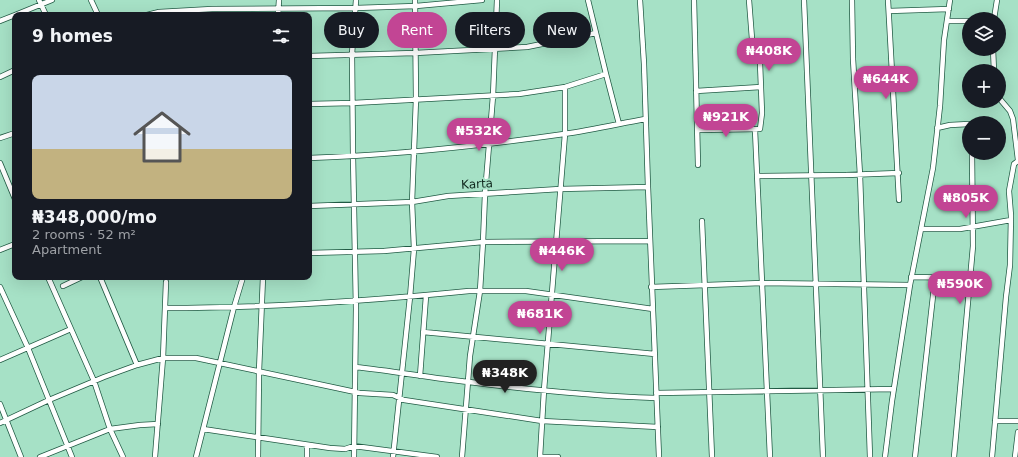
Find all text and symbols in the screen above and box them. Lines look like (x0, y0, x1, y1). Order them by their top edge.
chip: Buy (324, 12, 379, 48)
chip: Rent (387, 12, 447, 48)
chip: Filters (455, 12, 525, 48)
chip: New (533, 12, 591, 48)
map controls (962, 12, 1006, 160)
button: layers (962, 12, 1006, 56)
icon: filters (270, 25, 292, 47)
text: 9 homes (32, 26, 113, 46)
pin: ₦408K (741, 38, 797, 72)
text: ₦408K (746, 43, 792, 58)
button: + (962, 64, 1006, 108)
pin: ₦644K (858, 66, 914, 100)
text: ₦644K (863, 71, 909, 86)
icon: home (126, 101, 198, 173)
pin: ₦921K (698, 104, 754, 138)
text: ₦921K (703, 109, 749, 124)
button: − (962, 116, 1006, 160)
pin: ₦532K (451, 118, 507, 152)
text: ₦532K (456, 123, 502, 138)
street label: Karta (461, 176, 493, 192)
pin: ₦805K (938, 185, 994, 219)
text: ₦805K (943, 190, 989, 205)
text: ₦348,000/mo (32, 207, 157, 227)
text: 2 rooms · 52 m² (32, 227, 136, 242)
pin: ₦446K (534, 238, 590, 272)
text: Apartment (32, 242, 102, 257)
text: ₦446K (539, 243, 585, 258)
pin: ₦590K (932, 271, 988, 305)
text: ₦590K (937, 276, 983, 291)
pin: ₦681K (512, 301, 568, 335)
text: ₦681K (517, 306, 563, 321)
pin: ₦348K (477, 360, 533, 394)
text: ₦348K (482, 365, 528, 380)

